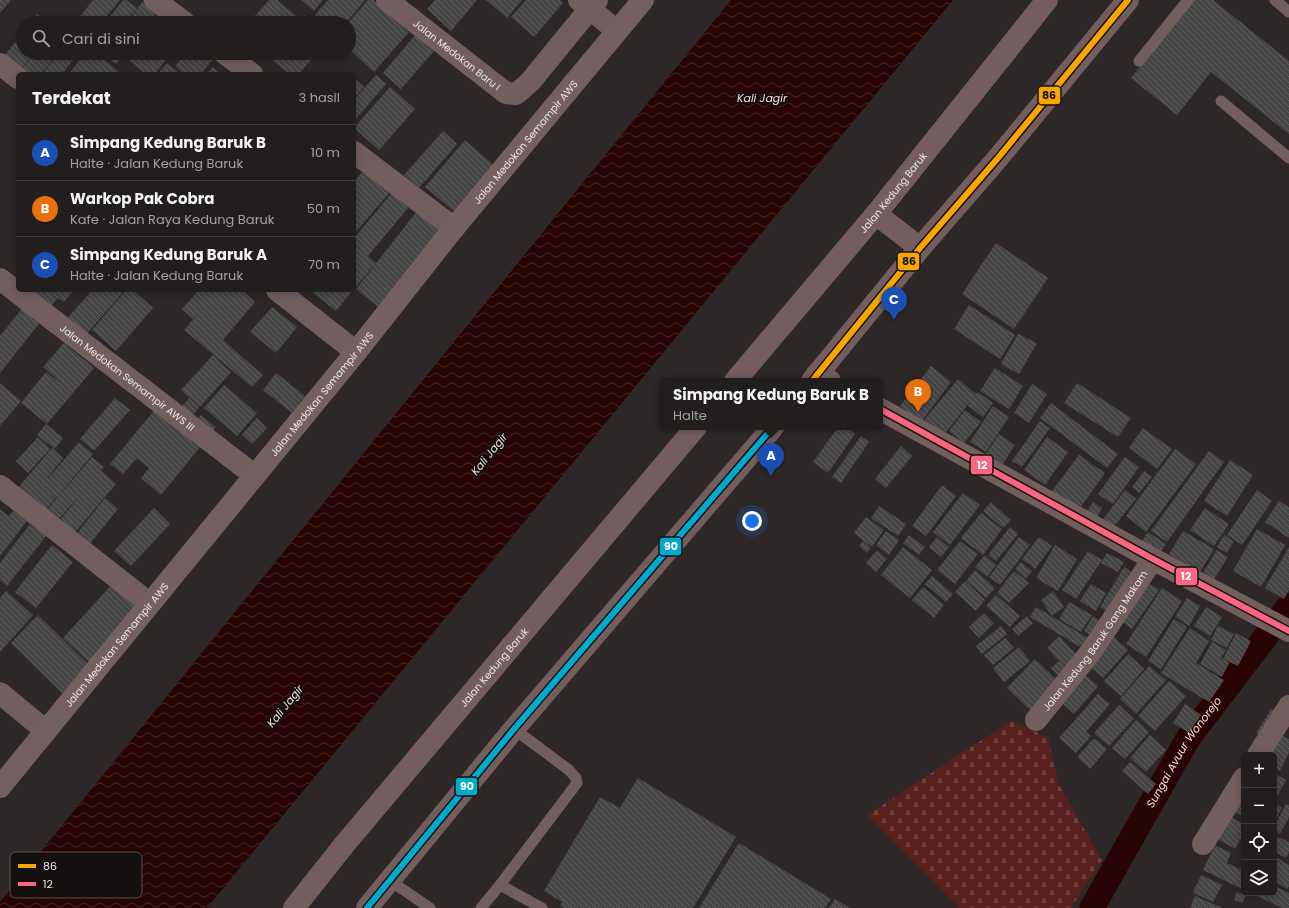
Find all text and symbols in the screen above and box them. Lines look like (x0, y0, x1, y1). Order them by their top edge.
search box (16, 16, 356, 60)
street label: Jalan Medokan Baru I (410, 16, 504, 94)
icon: search (30, 27, 52, 49)
text: Cari di sini (62, 28, 140, 49)
street label: Jalan Medokan Semampir AWS (470, 77, 581, 207)
text: Terdekat (32, 86, 111, 110)
line badge: 86 (1038, 86, 1061, 105)
text: 86 (1042, 87, 1056, 103)
text: 3 hasil (299, 88, 340, 107)
water label: Kali Jagir (737, 90, 788, 106)
text: Simpang Kedung Baruk B (70, 132, 266, 153)
text: A (40, 143, 50, 162)
text: 10 m (311, 143, 340, 162)
street label: Jalan Kedung Baruk (856, 148, 931, 236)
text: Halte · Jalan Kedung Baruk (70, 154, 243, 173)
text: Warkop Pak Cobra (70, 188, 214, 209)
text: B (41, 199, 49, 218)
text: 50 m (307, 199, 340, 218)
text: Kafe · Jalan Raya Kedung Baruk (70, 210, 275, 229)
text: Simpang Kedung Baruk A (70, 244, 267, 265)
line badge: 86 (897, 252, 920, 271)
text: 86 (902, 253, 916, 269)
text: C (40, 255, 50, 274)
text: 70 m (308, 255, 340, 274)
text: Halte · Jalan Kedung Baruk (70, 266, 243, 285)
pin: C (881, 287, 907, 320)
street label: Jalan Medokan Semampir AWS III (57, 320, 198, 434)
street label: Jalan Medokan Semampir AWS (266, 328, 377, 459)
popup (659, 378, 883, 430)
pin: B (905, 379, 931, 412)
text: Simpang Kedung Baruk B (673, 384, 869, 405)
text: Halte (673, 406, 707, 425)
water label: Kali Jagir (467, 429, 512, 479)
pin: A (758, 443, 784, 476)
line badge: 12 (970, 455, 993, 475)
text: 12 (977, 457, 987, 473)
your location (742, 511, 762, 531)
line badge: 90 (659, 537, 682, 556)
text: 90 (664, 538, 678, 554)
street label: Jalan Kedung Baruk Gang Makam (1039, 567, 1151, 714)
line badge: 12 (1175, 567, 1198, 586)
text: 12 (1181, 568, 1191, 584)
street label: Jalan Medokan Semampir AWS (61, 579, 172, 710)
street label: Jalan Kedung Baruk (456, 623, 532, 710)
water label: Kali Jagir (263, 681, 308, 731)
water label: Sungai Avuur Wonorejo (1142, 693, 1225, 811)
map controls (1241, 752, 1277, 896)
button: + (1241, 752, 1277, 788)
line badge: 90 (455, 777, 478, 796)
text: 90 (460, 778, 474, 794)
button: − (1241, 788, 1277, 824)
button: locate (1241, 824, 1277, 860)
legend (10, 852, 142, 898)
text: 86 (43, 858, 57, 874)
button: layers (1241, 860, 1277, 896)
text: 12 (43, 876, 53, 892)

